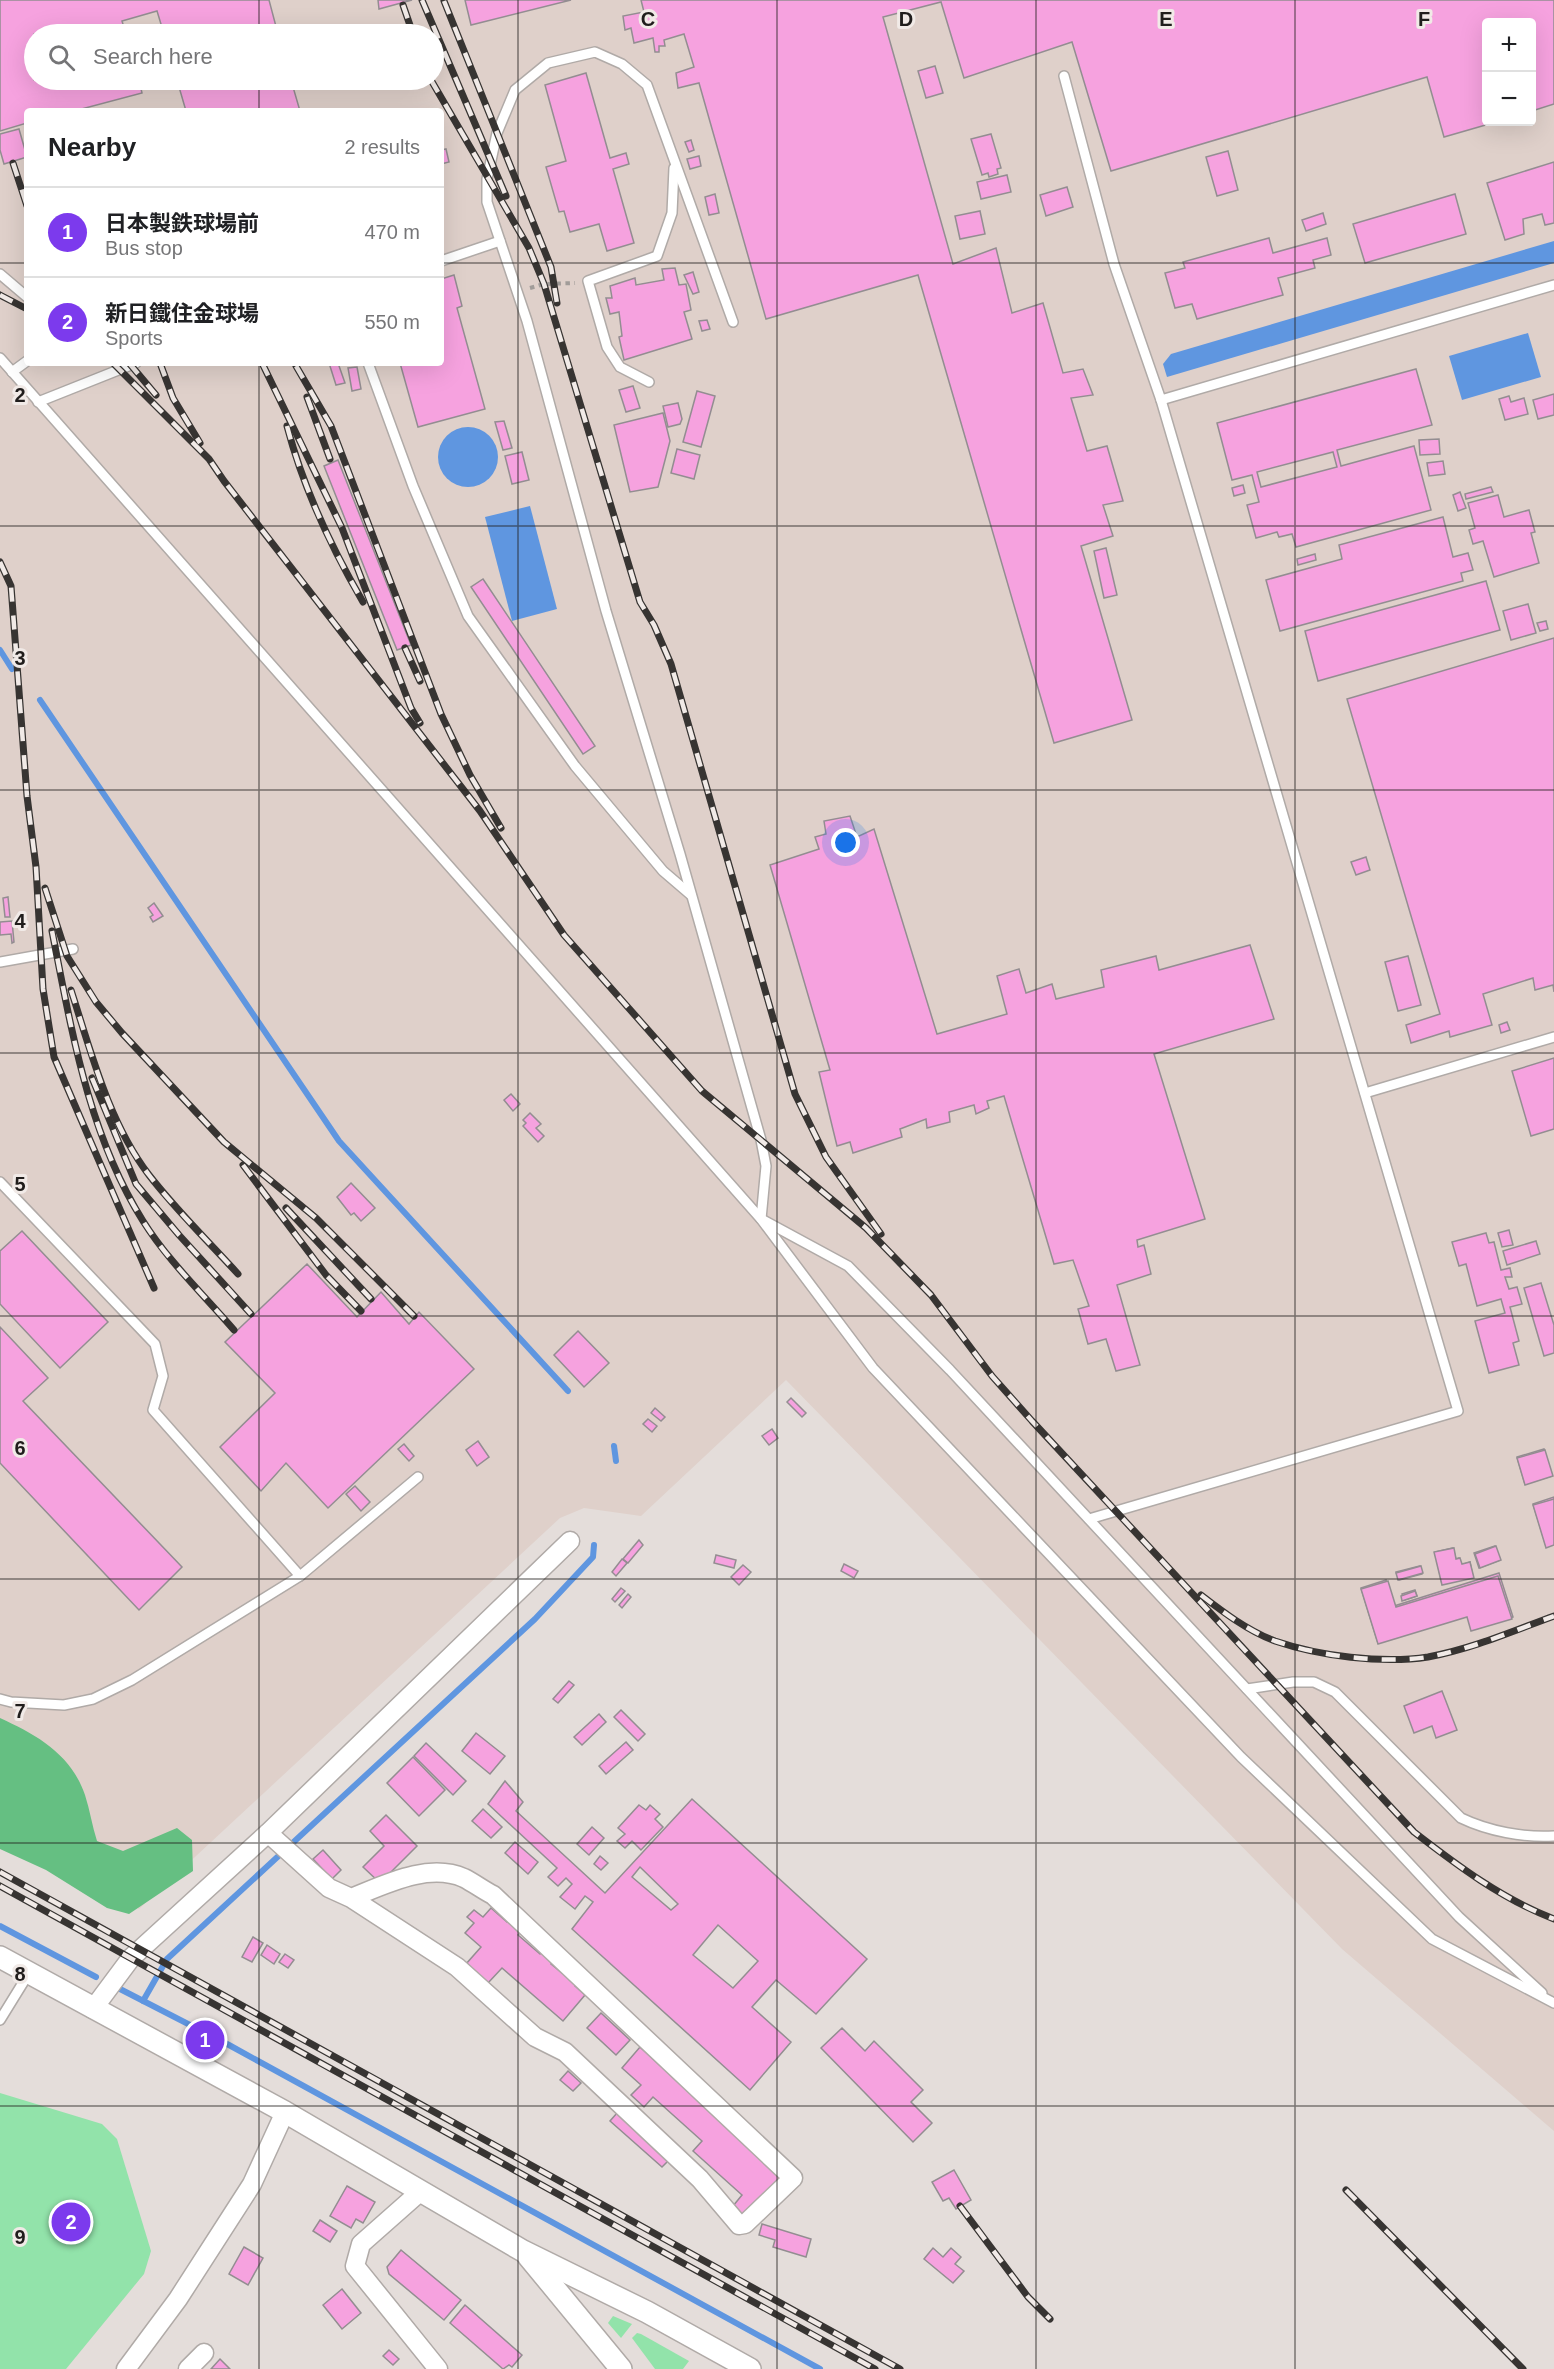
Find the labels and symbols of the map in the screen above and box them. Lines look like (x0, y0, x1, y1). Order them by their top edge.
text: C (641, 8, 655, 30)
text: D (899, 8, 913, 30)
text: E (1159, 8, 1173, 30)
text: F (1418, 8, 1430, 30)
text: 2 (14, 384, 26, 406)
text: 3 (14, 647, 26, 669)
your location (831, 828, 860, 857)
text: 4 (14, 910, 26, 932)
text: 5 (14, 1173, 26, 1195)
text: 6 (14, 1437, 26, 1459)
text: 7 (14, 1700, 26, 1722)
text: 8 (14, 1963, 26, 1985)
pin: 1 (186, 2018, 224, 2062)
pin: 2 (52, 2200, 90, 2244)
text: 9 (14, 2226, 26, 2248)

